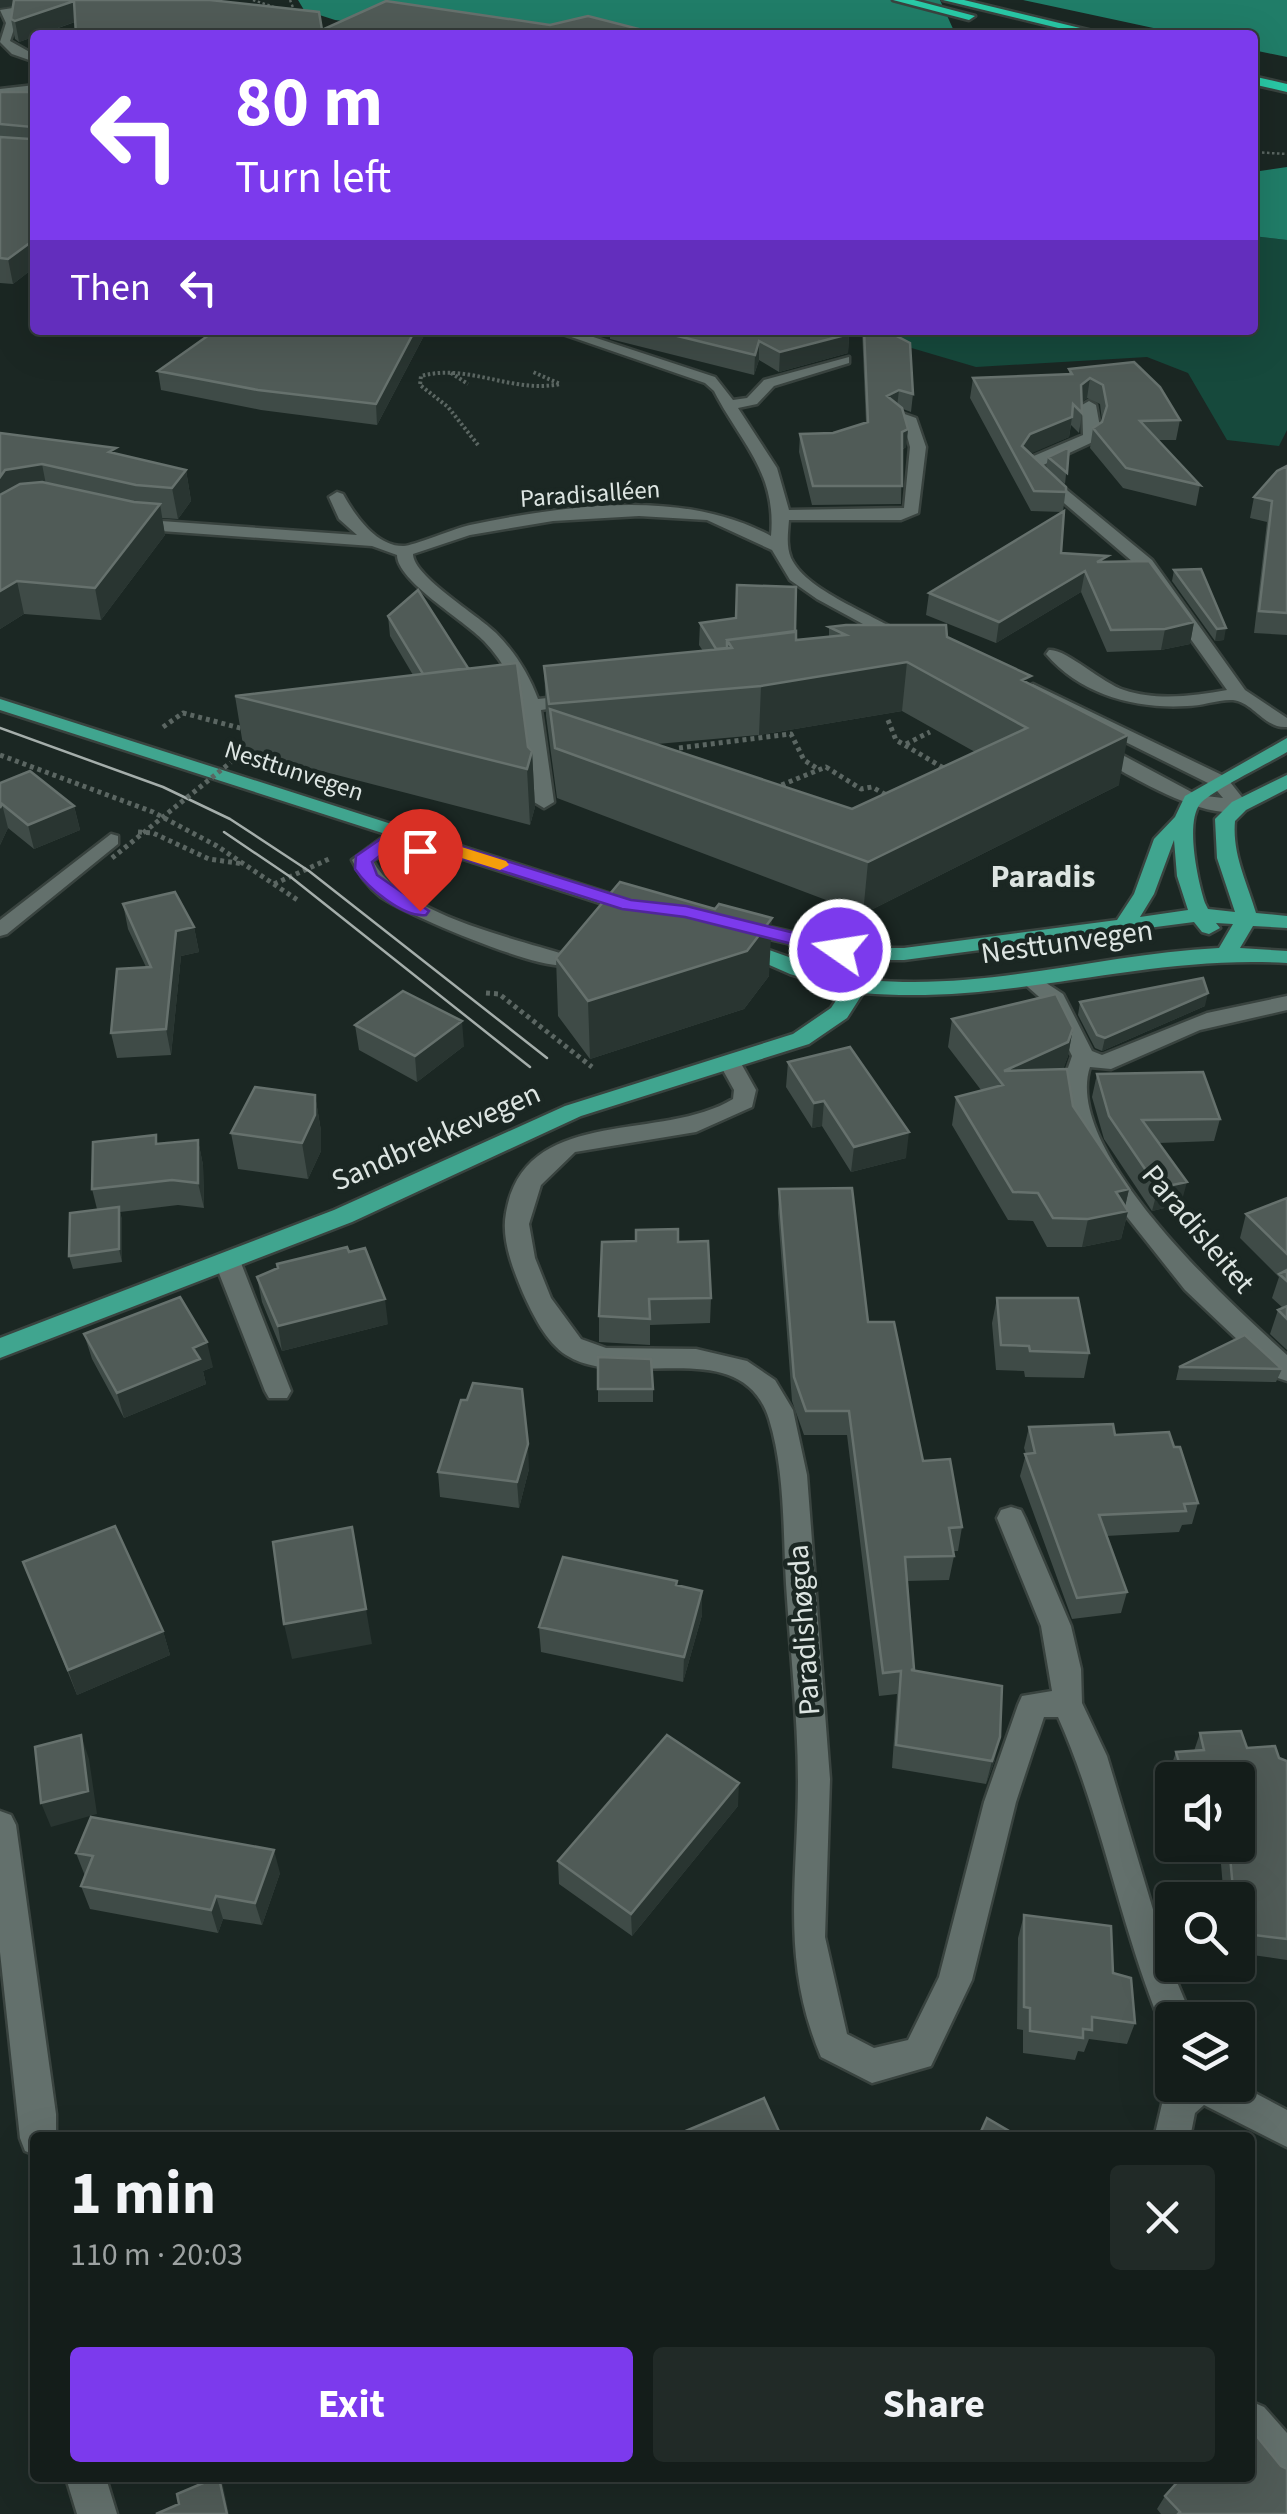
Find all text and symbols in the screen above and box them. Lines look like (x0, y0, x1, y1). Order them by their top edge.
text: 80 m (235, 53, 383, 153)
icon: left (70, 70, 200, 200)
text: Turn left (235, 146, 391, 210)
icon: left (171, 260, 226, 315)
text: Then (70, 261, 151, 315)
street label: Paradisalléen (519, 471, 661, 517)
street label: Nesttunvegen (220, 732, 368, 810)
pin (378, 809, 463, 912)
icon: arrive (393, 824, 448, 879)
district label: Paradis (991, 854, 1095, 900)
position arrow (788, 898, 892, 1002)
street label: Nesttunvegen (978, 909, 1156, 975)
street label: Sandbrekkevegen (325, 1072, 547, 1202)
street label: Paradisleitet (1131, 1155, 1265, 1303)
street label: Paradishøgda (777, 1543, 831, 1717)
map controls (1155, 1762, 1255, 2102)
button: sound (1155, 1762, 1255, 1862)
button: search (1155, 1882, 1255, 1982)
button: layers (1155, 2002, 1255, 2102)
text: 1 min (70, 2152, 216, 2237)
button: close (1110, 2165, 1215, 2270)
text: 110 m · 20:03 (70, 2232, 243, 2278)
button: Exit (70, 2347, 633, 2462)
button: Share (653, 2347, 1215, 2462)

